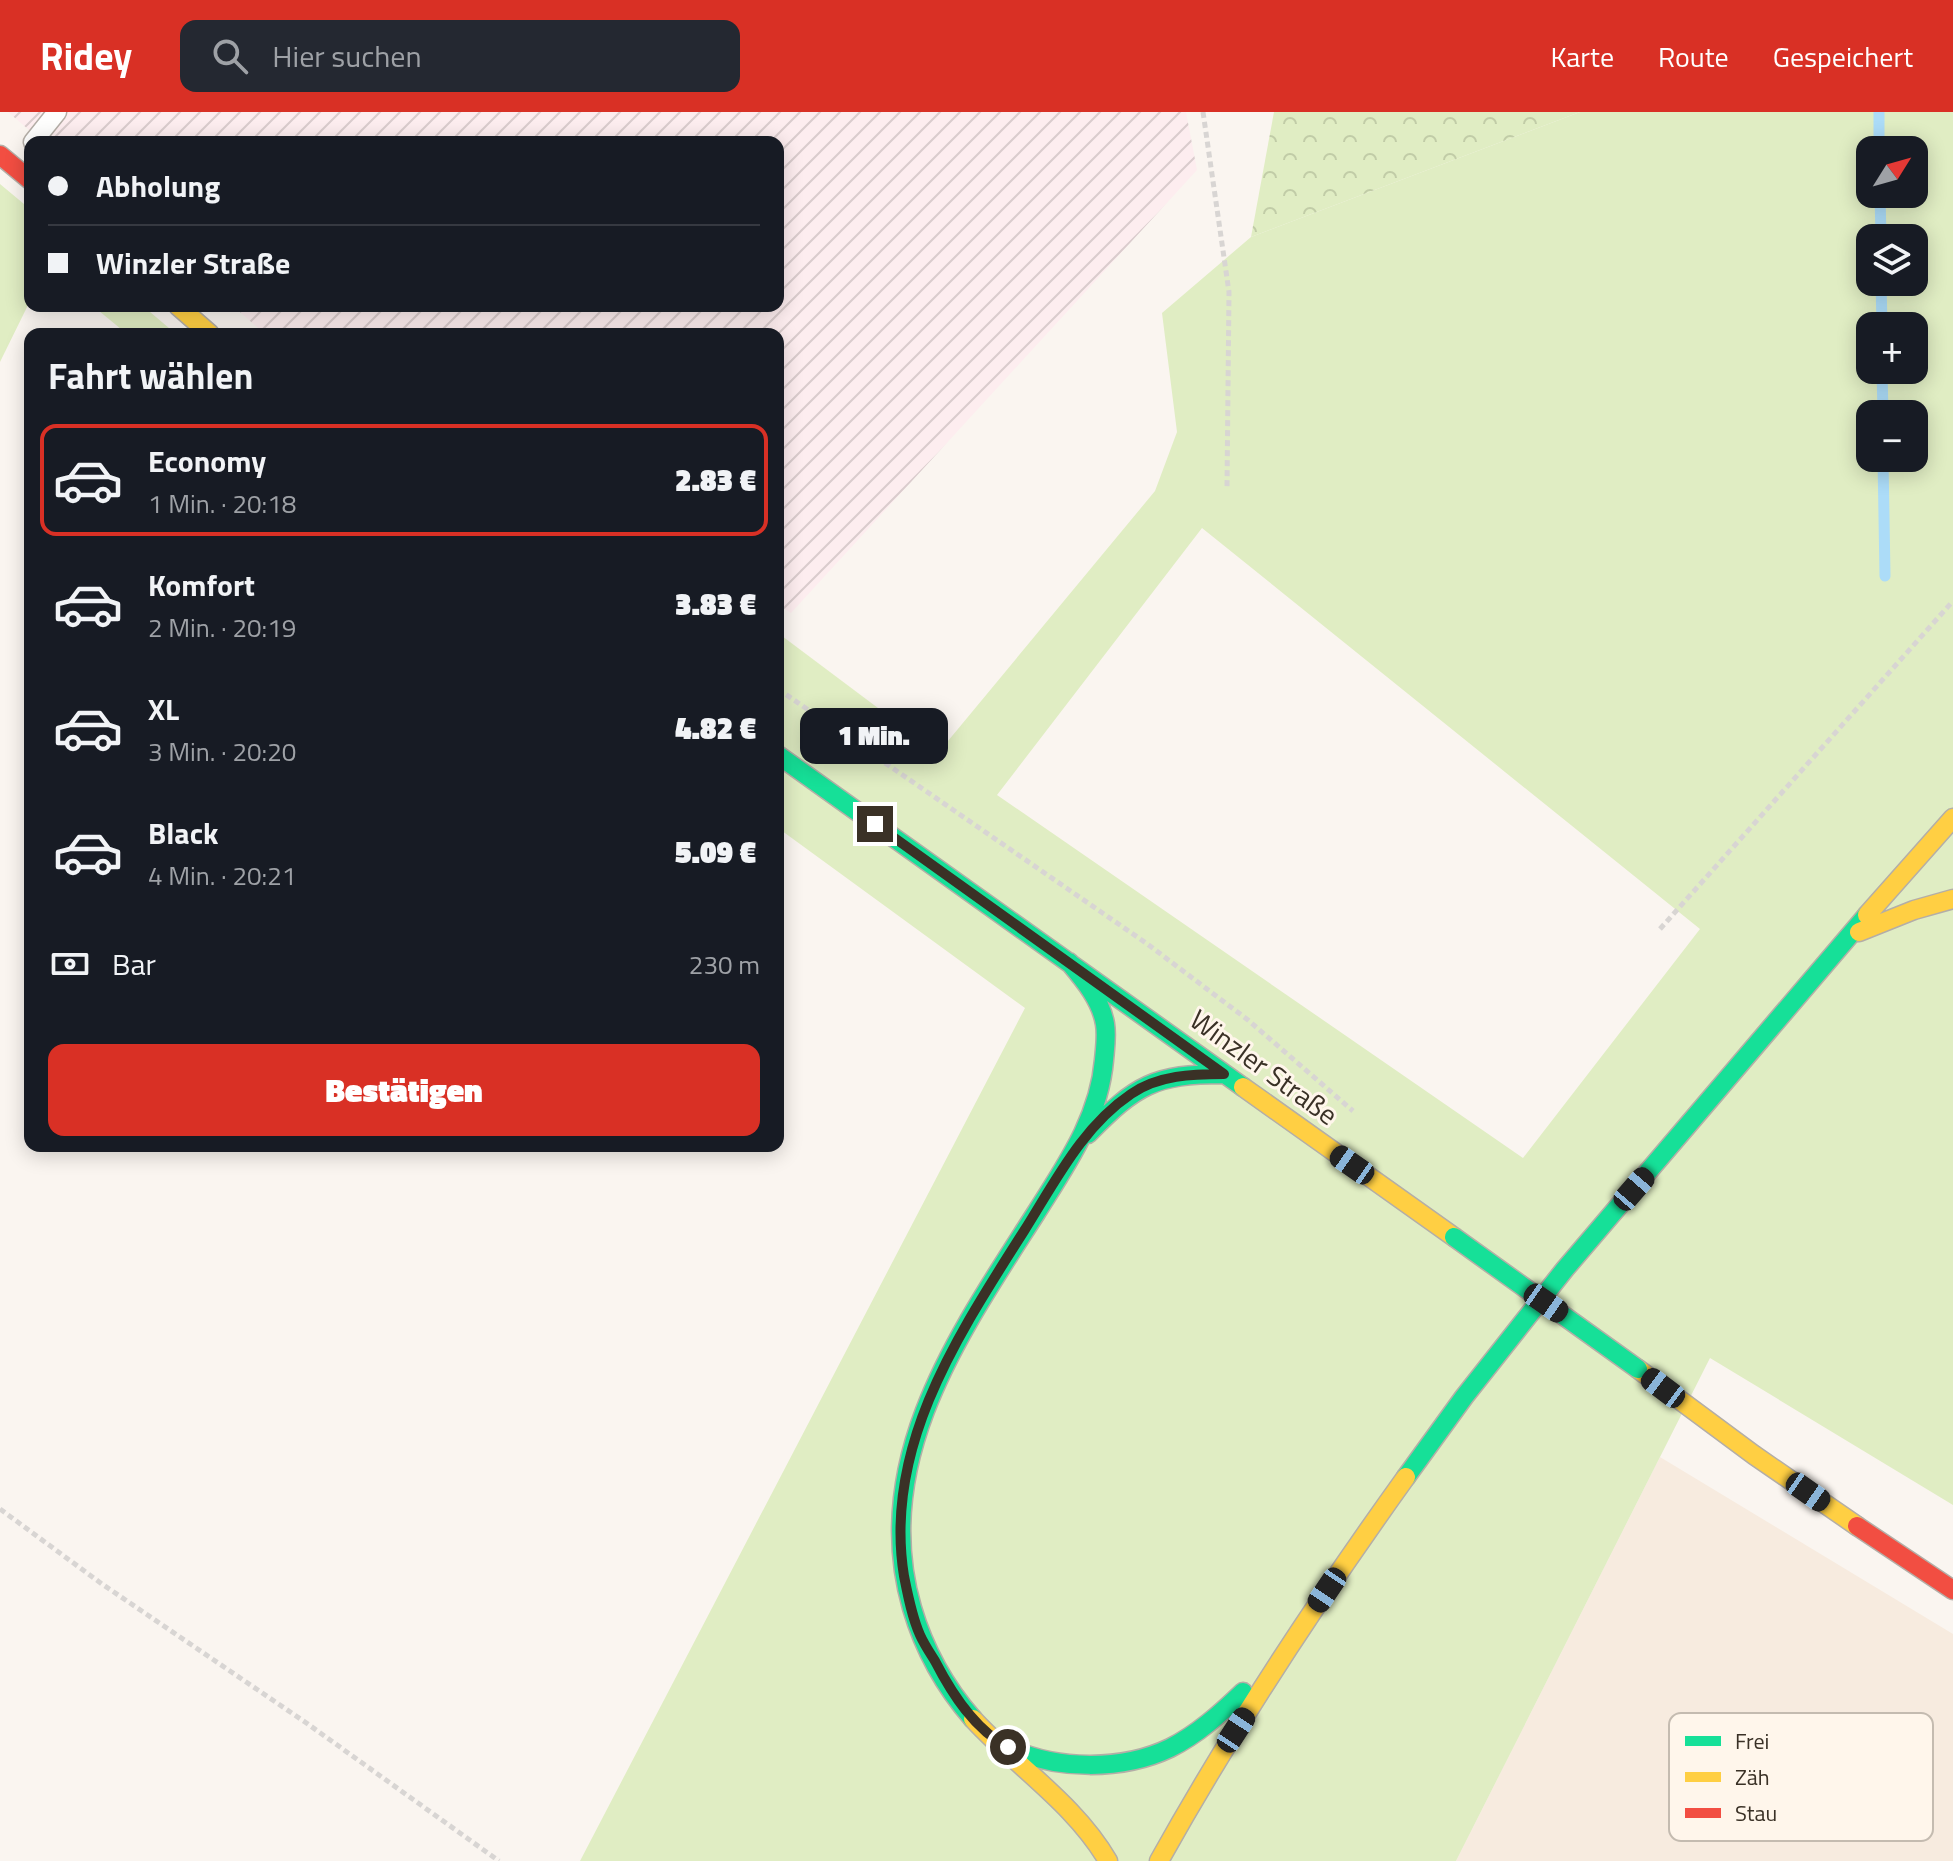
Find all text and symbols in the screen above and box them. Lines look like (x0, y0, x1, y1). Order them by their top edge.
search box (180, 20, 740, 92)
text: Ridey (40, 27, 132, 85)
text: Hier suchen (272, 33, 422, 79)
icon: search (208, 34, 252, 78)
text: Karte (1550, 35, 1614, 78)
text: Route (1658, 35, 1729, 78)
text: Gespeichert (1773, 35, 1913, 78)
north arrow (1856, 136, 1928, 208)
map controls (1856, 136, 1928, 472)
text: Abholung (96, 163, 220, 209)
button: layers (1856, 224, 1928, 296)
text: Winzler Straße (96, 240, 290, 286)
button: + (1856, 312, 1928, 384)
text: Fahrt wählen (48, 348, 253, 403)
button: − (1856, 400, 1928, 472)
text: Economy (148, 438, 266, 484)
icon: car (52, 444, 124, 516)
text: 2.83 € (675, 457, 756, 503)
text: 1 Min. · 20:18 (148, 484, 296, 523)
text: Komfort (148, 562, 255, 608)
icon: car (52, 568, 124, 640)
text: 3.83 € (675, 581, 756, 627)
text: 2 Min. · 20:19 (148, 608, 296, 647)
text: XL (148, 686, 179, 732)
icon: car (52, 692, 124, 764)
text: 4.82 € (675, 705, 756, 751)
callout: 1 Min. (801, 708, 949, 764)
text: 1 Min. (838, 716, 910, 755)
text: 3 Min. · 20:20 (148, 732, 296, 771)
route end (857, 806, 893, 842)
text: Black (148, 810, 219, 856)
icon: car (52, 816, 124, 888)
text: 5.09 € (675, 829, 756, 875)
text: 4 Min. · 20:21 (148, 856, 296, 895)
text: Bar (112, 941, 156, 987)
icon: cash (48, 942, 92, 986)
text: 230 m (689, 945, 760, 984)
street label: Winzler Straße (1181, 998, 1347, 1135)
button: Bestätigen (48, 1044, 760, 1136)
car (1325, 1141, 1379, 1189)
car (1609, 1163, 1659, 1215)
car (1519, 1279, 1573, 1327)
car (1637, 1364, 1689, 1412)
car (1781, 1468, 1835, 1516)
car (1304, 1563, 1350, 1617)
car (1213, 1703, 1259, 1757)
legend (1669, 1713, 1933, 1841)
text: Frei (1735, 1724, 1769, 1758)
route start (990, 1729, 1026, 1765)
text: Zäh (1735, 1760, 1770, 1794)
text: Stau (1735, 1796, 1777, 1830)

